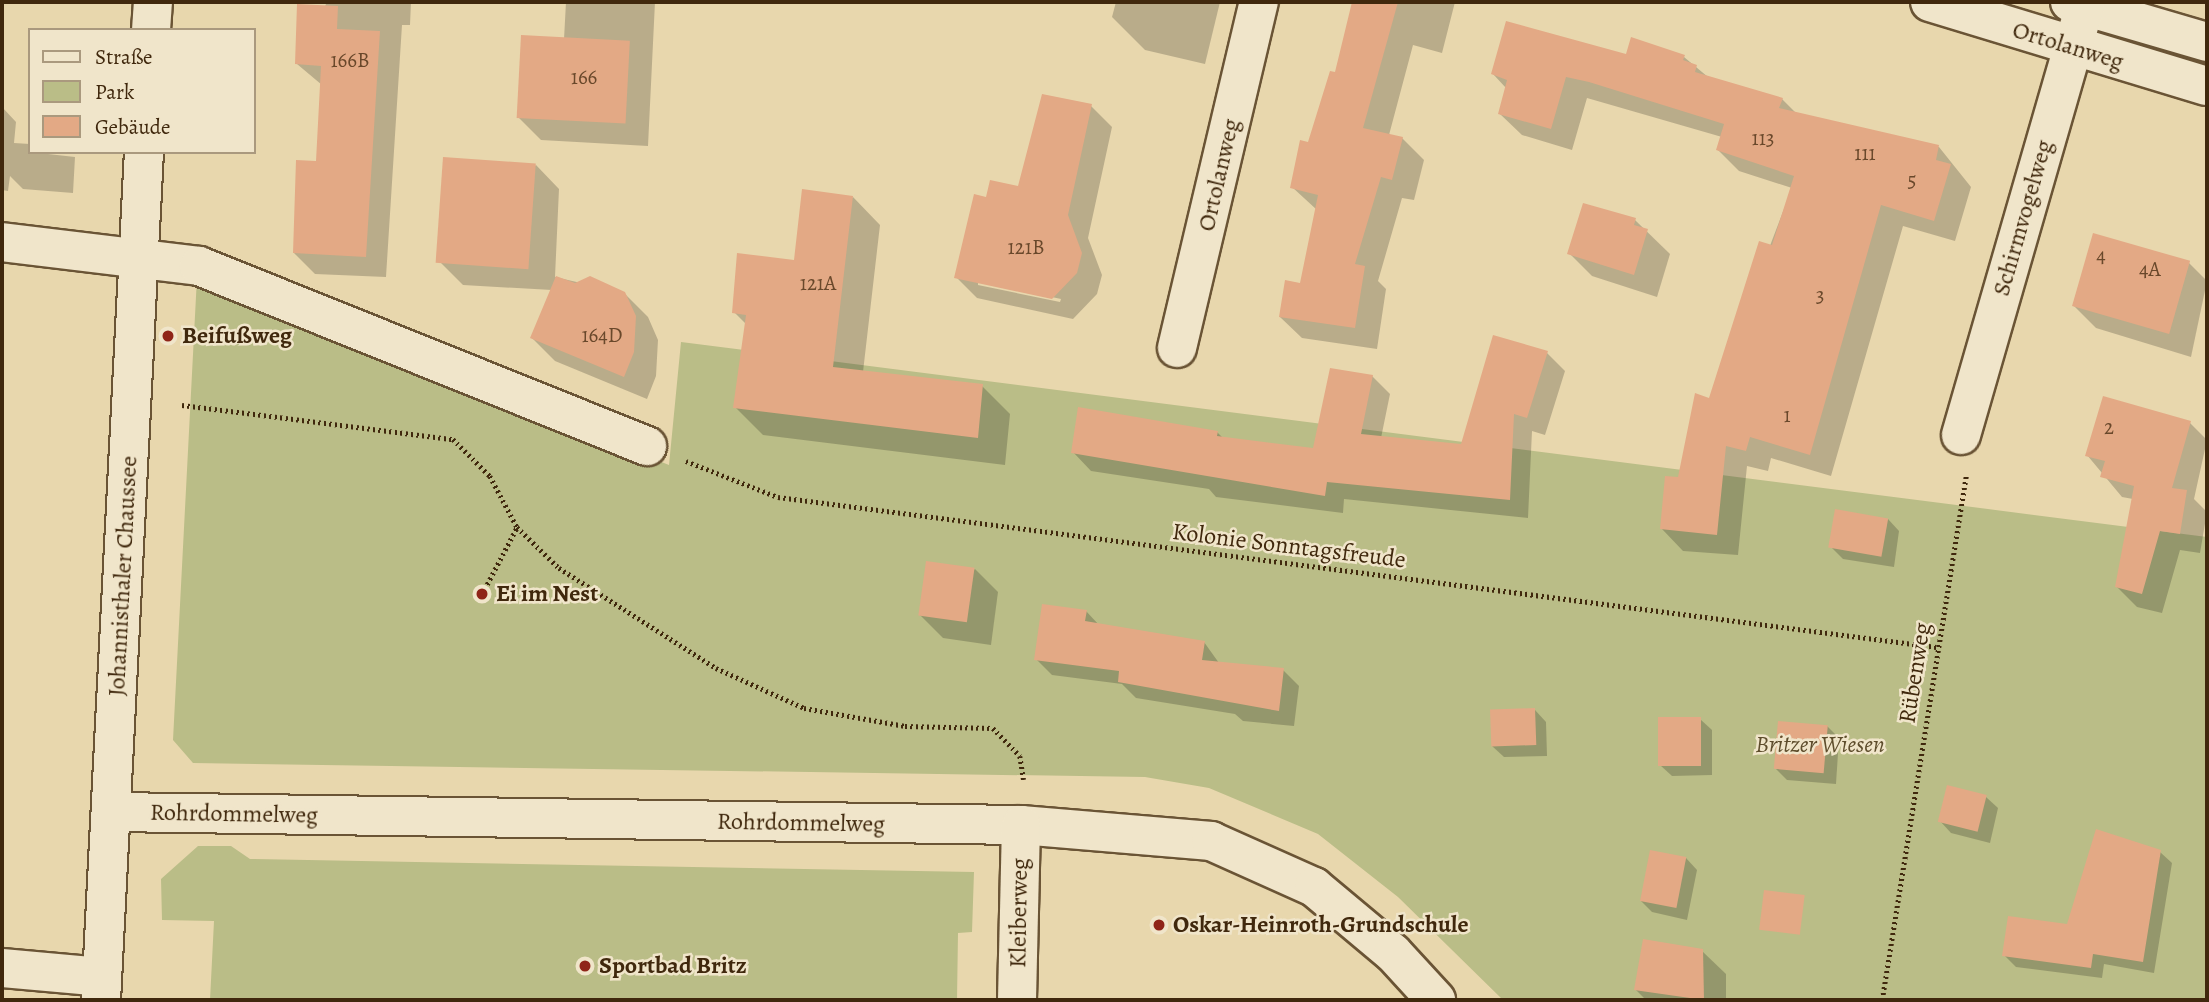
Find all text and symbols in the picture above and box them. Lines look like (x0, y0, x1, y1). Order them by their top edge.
street label: Ortolanweg (2009, 15, 2127, 77)
legend (28, 28, 256, 154)
text: Straße (95, 43, 153, 71)
house number: 166B (330, 47, 370, 73)
house number: 166 (571, 64, 597, 90)
text: Park (95, 78, 134, 106)
text: Gebäude (95, 113, 171, 141)
street label: Ortolanweg (1192, 116, 1246, 234)
house number: 113 (1751, 125, 1775, 151)
street label: Schirmvogelweg (1987, 137, 2059, 299)
house number: 111 (1854, 140, 1876, 166)
house number: 5 (1907, 167, 1917, 193)
house number: 121B (1008, 234, 1044, 260)
house number: 4 (2096, 242, 2106, 268)
house number: 4A (2139, 256, 2161, 282)
house number: 121A (800, 270, 836, 296)
house number: 3 (1816, 282, 1824, 308)
place label: Beifußweg (182, 322, 292, 350)
house number: 164D (581, 322, 623, 348)
marker: Beifußweg (160, 328, 176, 344)
house number: 1 (1783, 402, 1791, 428)
house number: 2 (2104, 414, 2114, 440)
street label: Johannisthaler Chaussee (102, 455, 144, 697)
street label: Kolonie Sonntagsfreude (1171, 517, 1407, 575)
place label: Ei im Nest (496, 580, 598, 608)
marker: Ei im Nest (474, 586, 490, 602)
street label: Rübenweg (1893, 621, 1937, 725)
park label: Britzer Wiesen (1755, 731, 1885, 759)
street label: Rohrdommelweg (150, 798, 318, 830)
street label: Rohrdommelweg (717, 807, 885, 839)
street label: Kleiberweg (1004, 858, 1034, 968)
place label: Oskar-Heinroth-Grundschule (1173, 911, 1468, 939)
marker: Oskar-Heinroth-Grundschule (1151, 917, 1167, 933)
place label: Sportbad Britz (599, 952, 747, 980)
marker: Sportbad Britz (577, 958, 593, 974)

